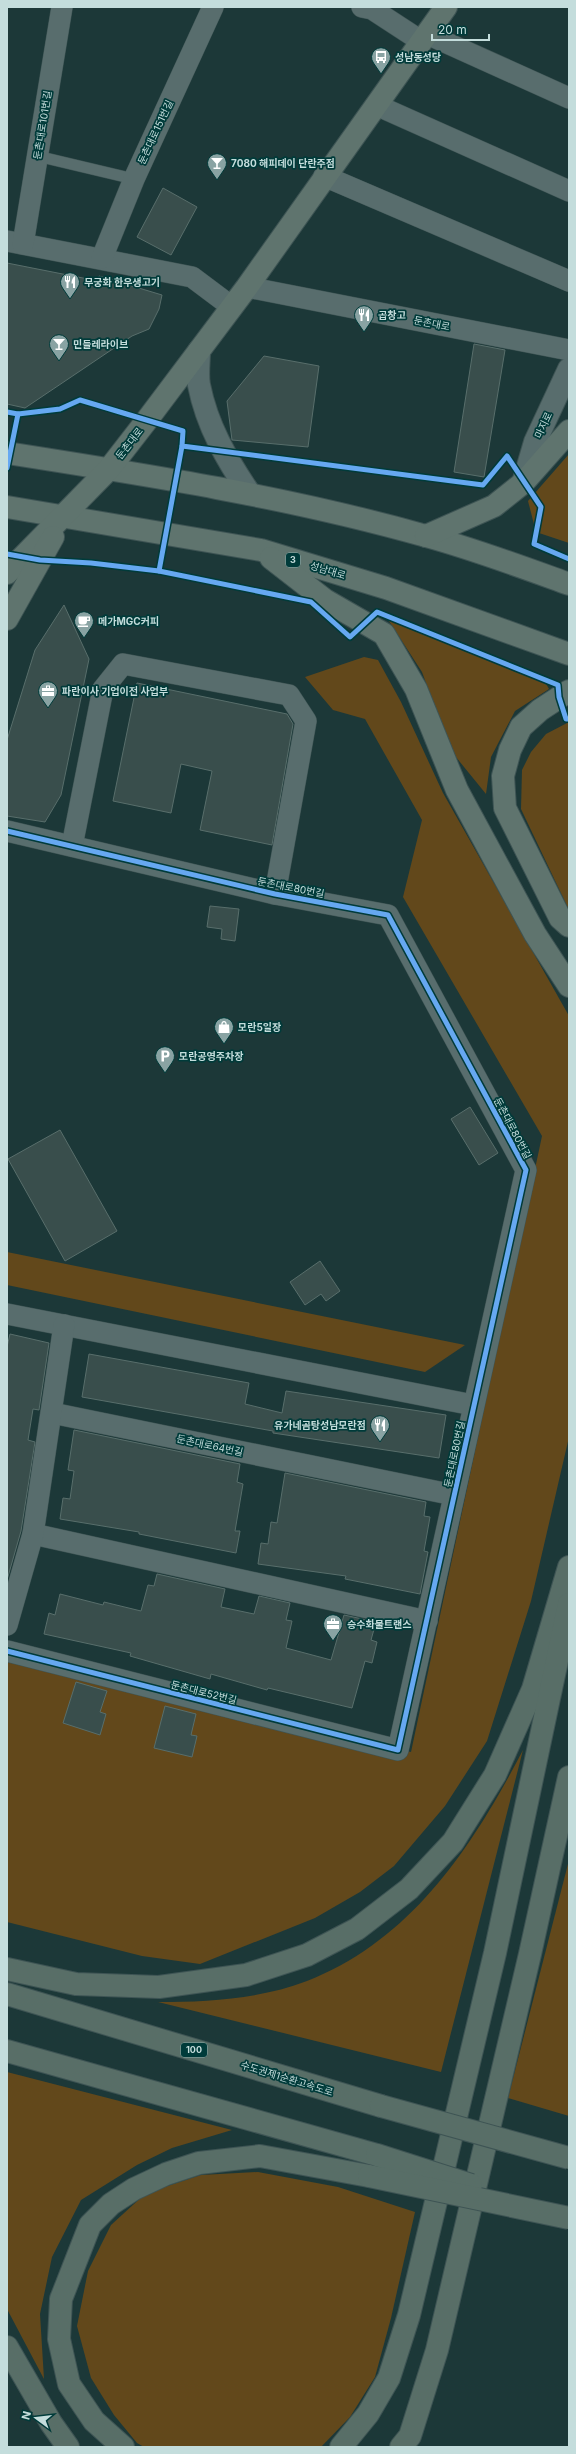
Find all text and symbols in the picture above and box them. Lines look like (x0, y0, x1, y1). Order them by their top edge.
scale bar (432, 16, 489, 42)
text: 20 m (438, 22, 467, 37)
bus stop icon: 성남동성당 (370, 46, 392, 74)
place label: 성남동성당 (395, 51, 441, 63)
street label: 둔촌대로101번길 (31, 90, 53, 160)
street label: 둔촌대로151번길 (135, 98, 175, 166)
bar icon: 7080 해피데이 단란주점 (206, 152, 228, 180)
place label: 7080 해피데이 단란주점 (231, 157, 335, 169)
restaurant icon: 무궁화 한우생고기 (59, 271, 81, 299)
place label: 무궁화 한우생고기 (84, 276, 160, 288)
restaurant icon: 곱창고 (353, 304, 375, 332)
place label: 곱창고 (378, 309, 406, 321)
street label: 둔촌대로 (413, 314, 451, 332)
bar icon: 민들레라이브 (48, 333, 70, 361)
place label: 민들레라이브 (73, 338, 128, 350)
street label: 마지로 (532, 410, 554, 440)
street label: 둔촌대로 (113, 425, 145, 461)
road number: 3 (286, 553, 300, 567)
street label: 성남대로 (309, 559, 347, 581)
cafe icon: 메가MGC커피 (73, 610, 95, 638)
place label: 메가MGC커피 (98, 615, 159, 627)
office icon: 파란이사 기업이전 사업부 (37, 680, 59, 708)
place label: 파란이사 기업이전 사업부 (62, 685, 168, 697)
street label: 둔촌대로80번길 (257, 875, 325, 899)
shop icon: 모란5일장 (213, 1016, 235, 1044)
place label: 모란5일장 (238, 1021, 281, 1033)
parking icon: 모란공영주차장 (154, 1045, 176, 1073)
place label: 모란공영주차장 (179, 1050, 243, 1062)
street label: 둔촌대로80번길 (492, 1095, 534, 1161)
restaurant icon: 유가네곰탕성남모란점 (369, 1414, 391, 1442)
place label: 유가네곰탕성남모란점 (274, 1419, 366, 1431)
street label: 둔촌대로80번길 (441, 1420, 467, 1488)
street label: 둔촌대로64번길 (176, 1432, 244, 1458)
office icon: 승수화물트랜스 (322, 1613, 344, 1641)
place label: 승수화물트랜스 (347, 1618, 411, 1630)
street label: 둔촌대로52번길 (170, 1678, 238, 1706)
road number: 100 (181, 2043, 207, 2057)
street label: 수도권제1순환고속도로 (239, 2058, 335, 2098)
north arrow (16, 2398, 56, 2438)
text: N (18, 2410, 34, 2421)

